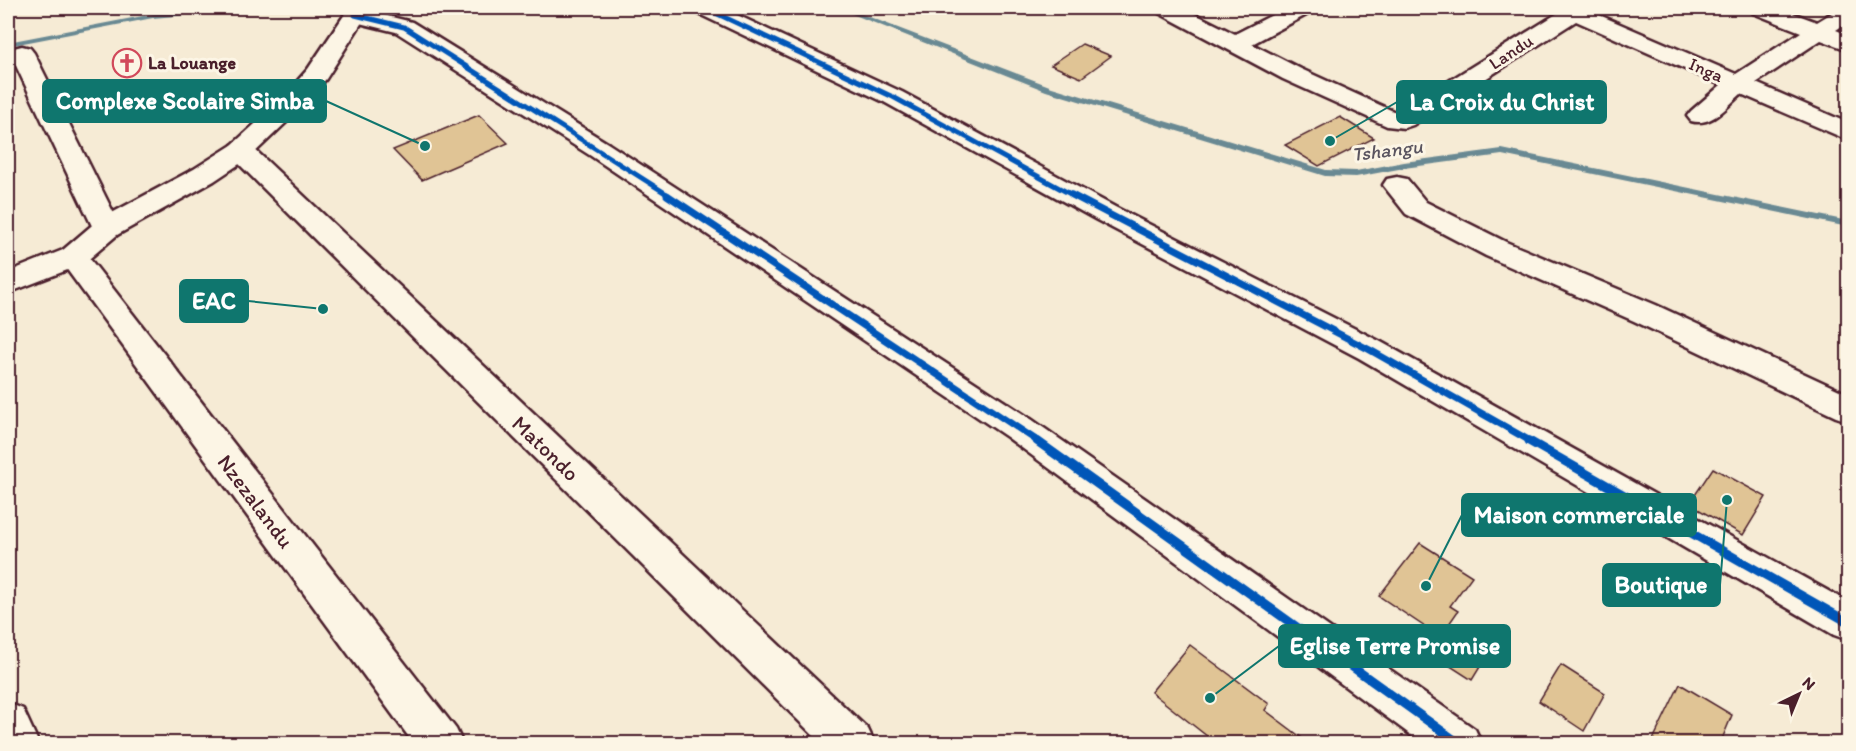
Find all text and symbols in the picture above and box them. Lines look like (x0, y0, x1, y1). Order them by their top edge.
street label: Landu (1485, 30, 1537, 74)
church icon: La Louange (111, 47, 143, 79)
place label: La Louange (148, 52, 236, 74)
street label: Inga (1685, 53, 1727, 88)
callout: Complexe Scolaire Simba (43, 80, 326, 122)
callout: La Croix du Christ (1397, 81, 1606, 123)
text: Complexe Scolaire Simba (56, 86, 315, 116)
text: La Croix du Christ (1409, 87, 1595, 116)
water label: Tshangu (1350, 134, 1425, 166)
callout: EAC (180, 280, 248, 322)
text: EAC (192, 286, 236, 315)
street label: Matondo (506, 410, 585, 487)
street label: Nzezalandu (212, 449, 300, 554)
callout: Maison commerciale (1462, 494, 1696, 536)
text: Maison commerciale (1474, 500, 1684, 529)
callout: Boutique (1603, 564, 1720, 606)
text: Boutique (1615, 570, 1707, 600)
callout: Eglise Terre Promise (1279, 625, 1510, 667)
text: Eglise Terre Promise (1290, 631, 1500, 661)
north arrow (1769, 664, 1829, 724)
text: N (1798, 673, 1819, 694)

